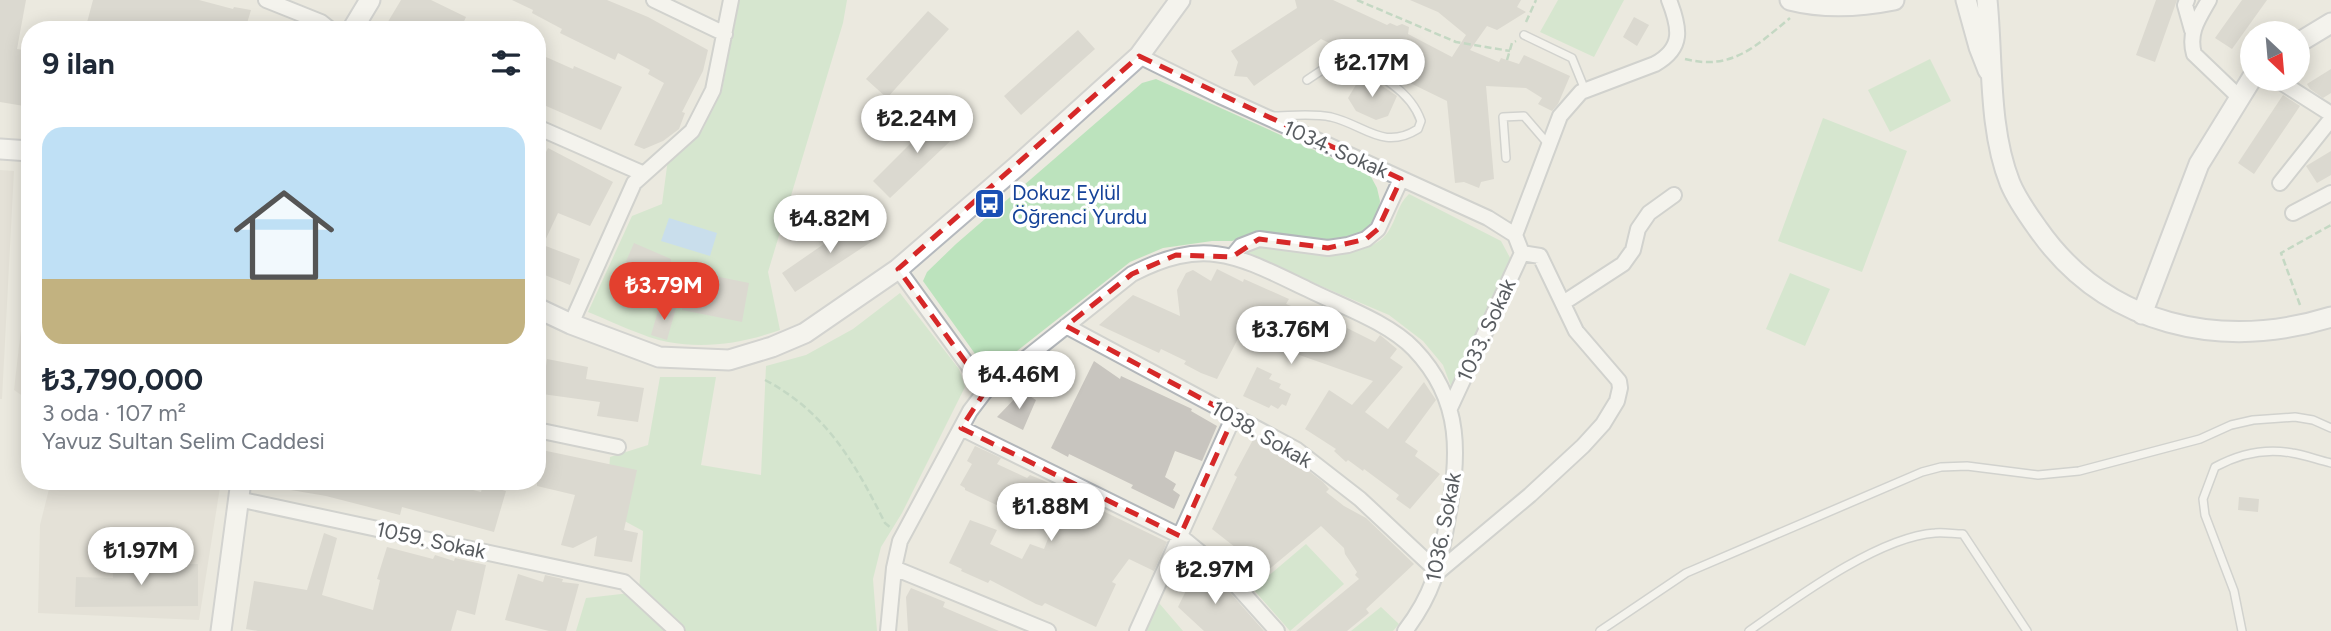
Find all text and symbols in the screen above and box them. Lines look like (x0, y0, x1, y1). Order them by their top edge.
north arrow (2240, 21, 2310, 91)
map controls (2240, 21, 2310, 91)
pin: ₺2.17M (1315, 40, 1429, 99)
icon: filters (487, 44, 525, 82)
text: 9 ilan (42, 45, 115, 82)
text: ₺2.17M (1335, 48, 1409, 76)
pin: ₺2.24M (860, 96, 974, 155)
text: ₺2.24M (877, 104, 957, 132)
street label: 1034. Sokak (1280, 115, 1393, 184)
icon: home (221, 172, 347, 298)
place label: Dokuz Eylül Öğrenci Yurdu (1012, 180, 1147, 229)
bus stop icon: Dokuz Eylül Öğrenci Yurdu (972, 187, 1006, 221)
pin: ₺4.82M (773, 196, 887, 255)
text: ₺4.82M (790, 204, 870, 232)
pin: ₺3.79M (607, 262, 721, 322)
text: ₺3.79M (625, 271, 703, 299)
street label: 1033. Sokak (1451, 274, 1521, 385)
pin: ₺3.76M (1234, 306, 1348, 366)
text: ₺3.76M (1252, 315, 1330, 343)
pin: ₺4.46M (962, 352, 1076, 411)
text: ₺4.46M (978, 360, 1060, 388)
text: ₺3,790,000 (42, 361, 203, 398)
street label: 1038. Sokak (1207, 395, 1317, 473)
text: 3 oda · 107 m² (42, 399, 186, 427)
text: Yavuz Sultan Selim Caddesi (42, 427, 325, 455)
street label: 1036. Sokak (1420, 469, 1466, 584)
pin: ₺1.88M (994, 484, 1108, 543)
text: ₺1.88M (1013, 492, 1089, 520)
street label: 1059. Sokak (374, 516, 489, 564)
pin: ₺1.97M (84, 528, 198, 587)
text: ₺1.97M (104, 536, 178, 564)
pin: ₺2.97M (1158, 546, 1272, 606)
text: ₺2.97M (1176, 555, 1254, 583)

